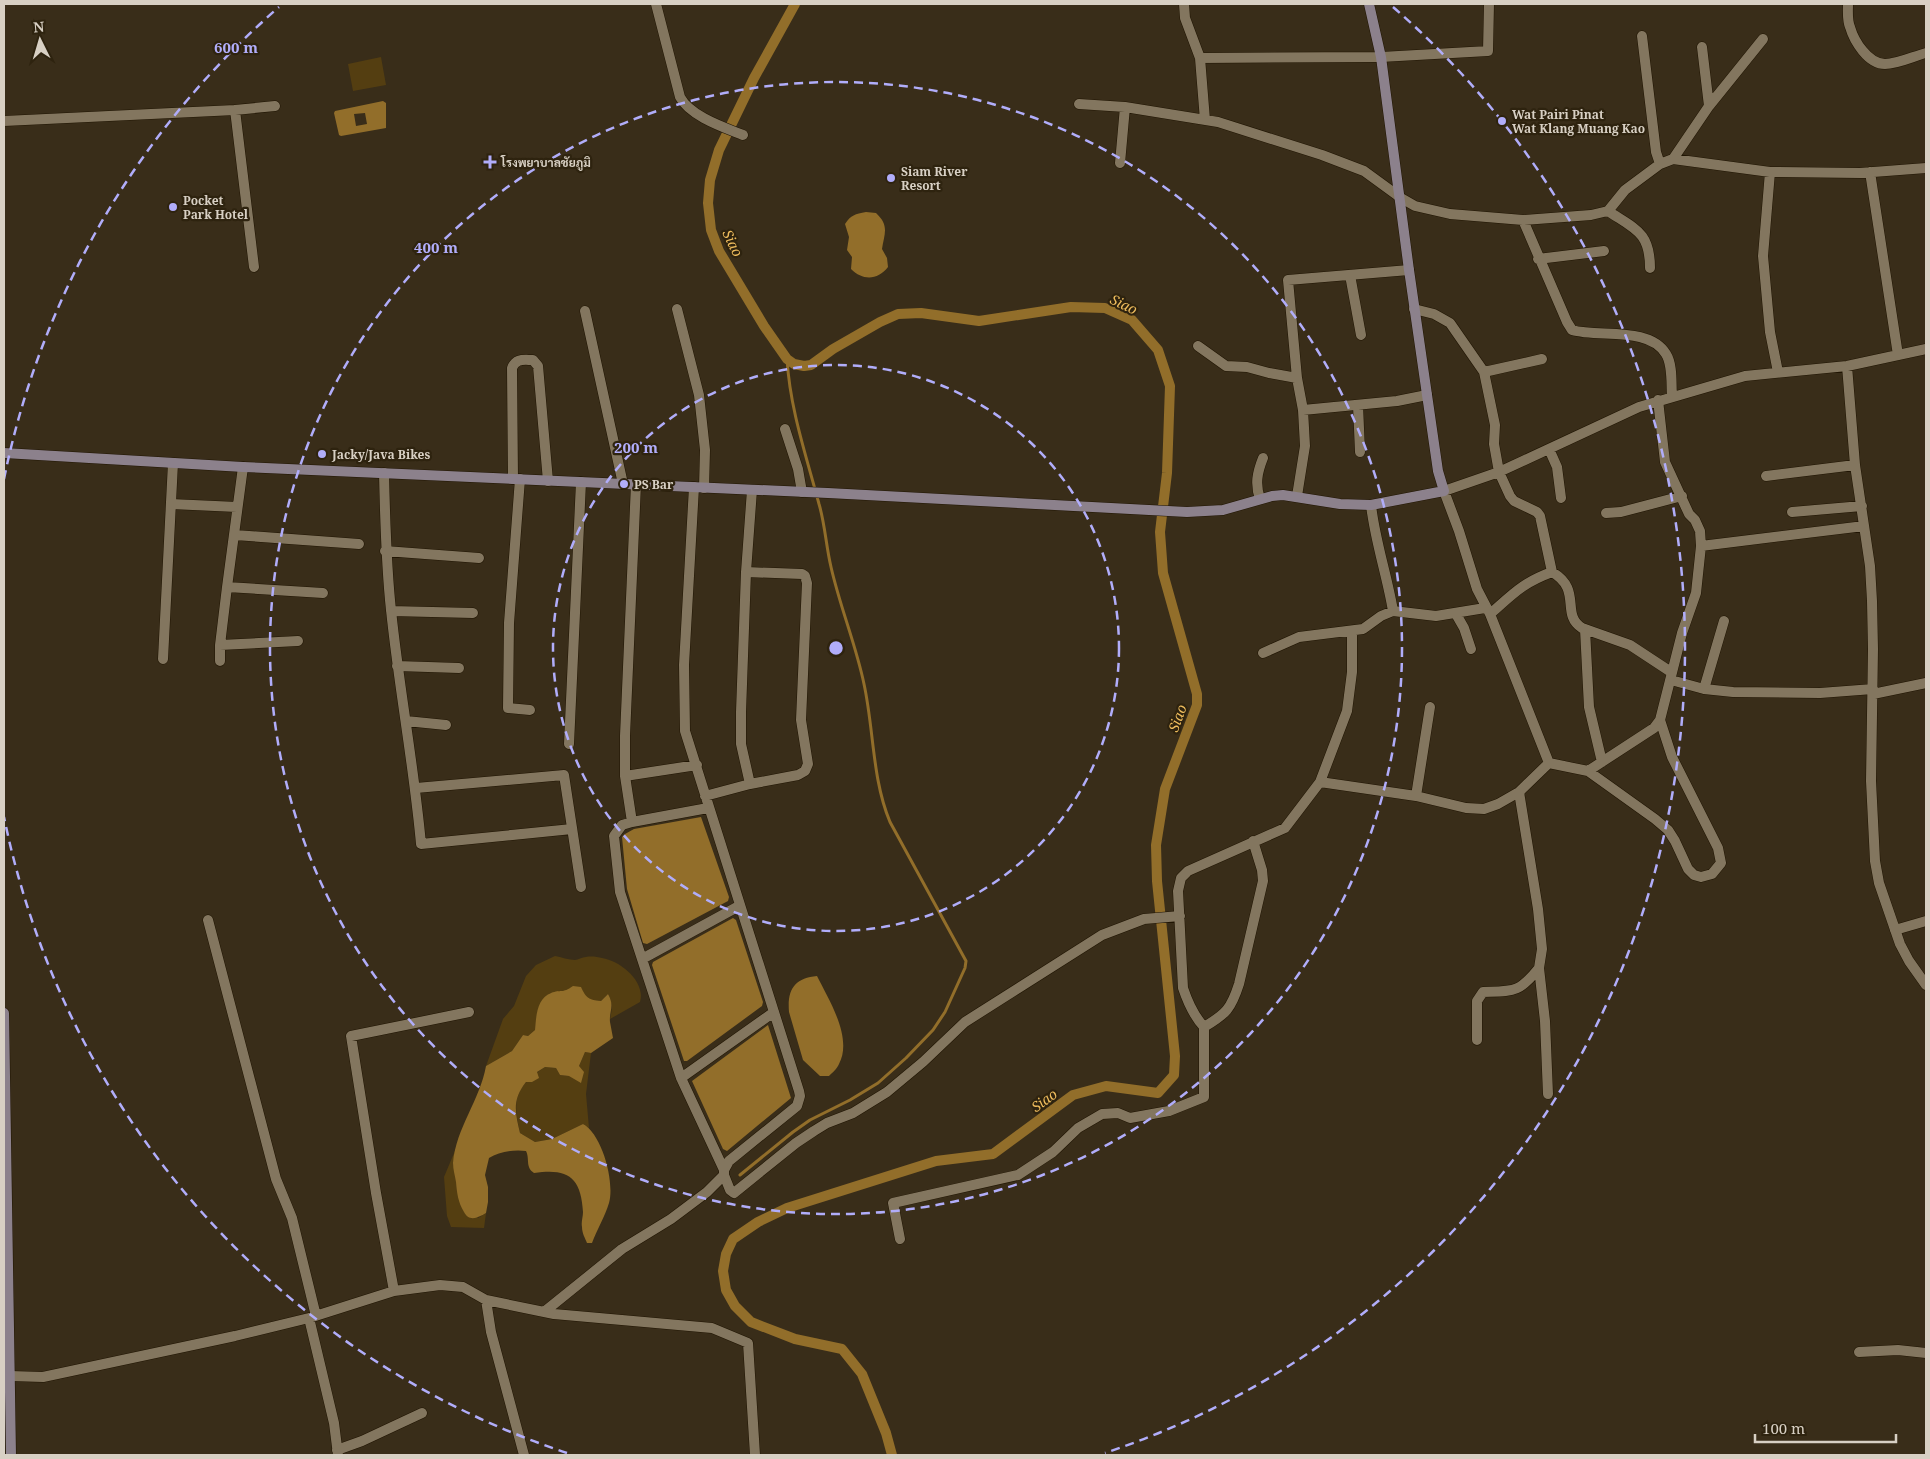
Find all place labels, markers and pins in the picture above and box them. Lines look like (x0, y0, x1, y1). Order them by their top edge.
place label: Wat Pairi Pinat Wat Klang Muang Kao (1512, 106, 1645, 137)
marker: Wat Pairi Pinat Wat Klang Muang Kao (1496, 115, 1508, 127)
place label: โรงพยาบาลชัยภูมิ (500, 154, 591, 171)
marker: โรงพยาบาลชัยภูมิ (483, 155, 497, 169)
place label: Siam River Resort (901, 163, 968, 194)
marker: Siam River Resort (885, 172, 897, 184)
place label: Pocket Park Hotel (183, 192, 249, 223)
marker: Pocket Park Hotel (167, 201, 179, 213)
place label: Jacky/Java Bikes (331, 446, 430, 463)
marker: Jacky/Java Bikes (316, 448, 328, 460)
place label: PS Bar (634, 476, 674, 493)
marker: PS Bar (618, 478, 630, 490)
centre of rings (827, 639, 845, 657)

